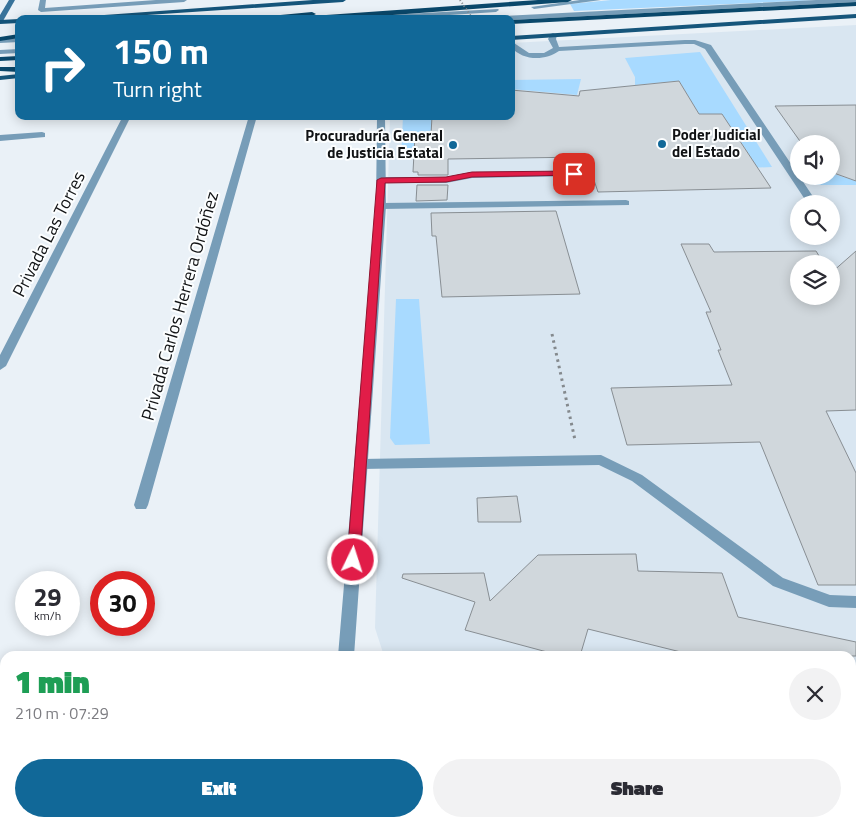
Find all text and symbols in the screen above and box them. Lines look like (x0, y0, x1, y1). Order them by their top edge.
text: 150 m (113, 24, 209, 78)
icon: right (30, 35, 95, 100)
text: Turn right (113, 72, 202, 106)
place label: Poder Judicial del Estado (672, 123, 761, 163)
place label: Procuraduría General de Justicia Estatal (305, 124, 443, 164)
map controls (790, 135, 840, 305)
button: sound (790, 135, 840, 185)
marker: Poder Judicial del Estado (656, 138, 668, 150)
marker: Procuraduría General de Justicia Estatal (447, 139, 459, 151)
pin (553, 153, 595, 195)
icon: arrive (560, 160, 588, 188)
street label: Privada Las Torres (5, 166, 92, 301)
street label: Privada Carlos Herrera Ordóñez (134, 188, 225, 424)
button: search (790, 195, 840, 245)
button: layers (790, 255, 840, 305)
position arrow (326, 533, 378, 585)
speed limit sign: 30 (90, 571, 155, 636)
text: 29 (33, 578, 62, 616)
text: km/h (34, 606, 61, 625)
text: 1 min (15, 659, 90, 705)
button: close (789, 668, 841, 720)
text: 210 m · 07:29 (15, 701, 109, 725)
button: Exit (15, 759, 423, 817)
button: Share (433, 759, 841, 817)

